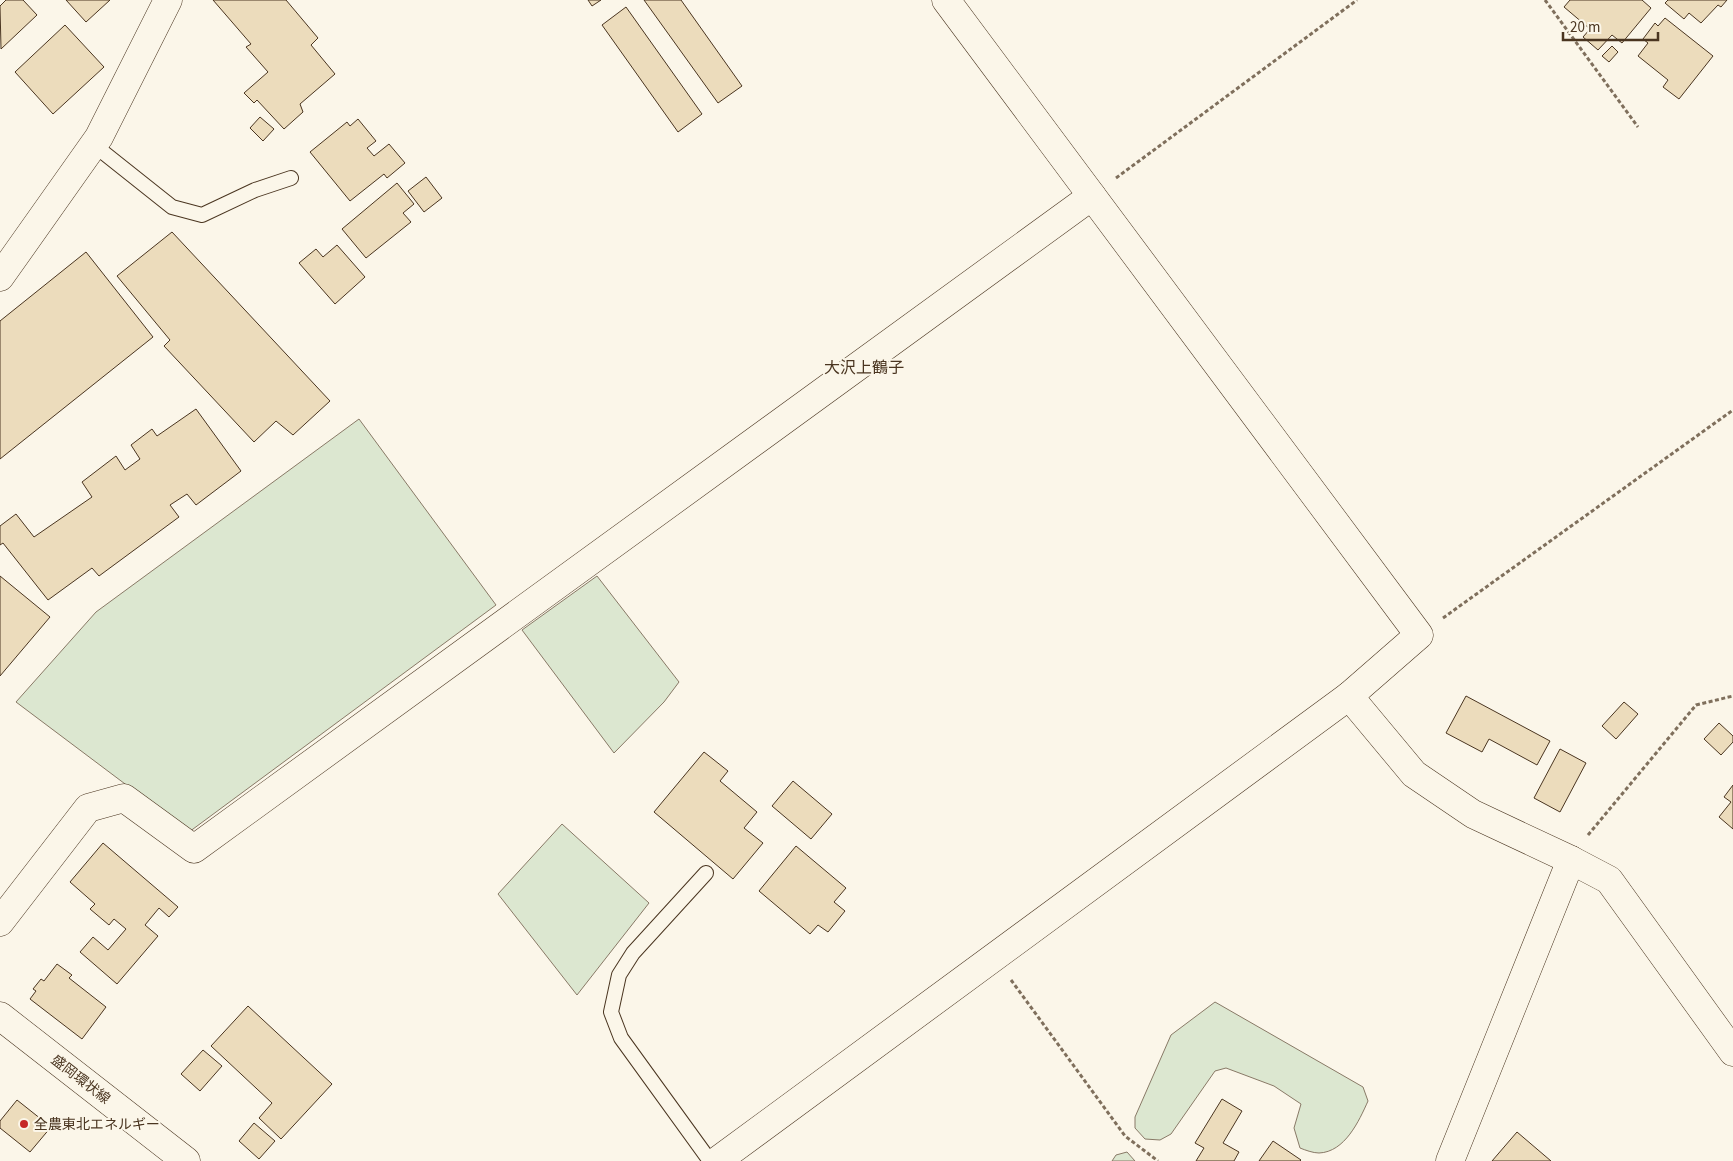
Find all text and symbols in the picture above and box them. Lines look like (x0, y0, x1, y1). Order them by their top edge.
scale bar (1563, 10, 1658, 42)
text: 20 m (1570, 17, 1600, 38)
district label: 大沢上鶴子 (824, 357, 904, 379)
street label: 盛岡環状線 (47, 1050, 114, 1109)
place label: 全農東北エネルギー (34, 1115, 160, 1135)
marker: 全農東北エネルギー (18, 1118, 30, 1130)

